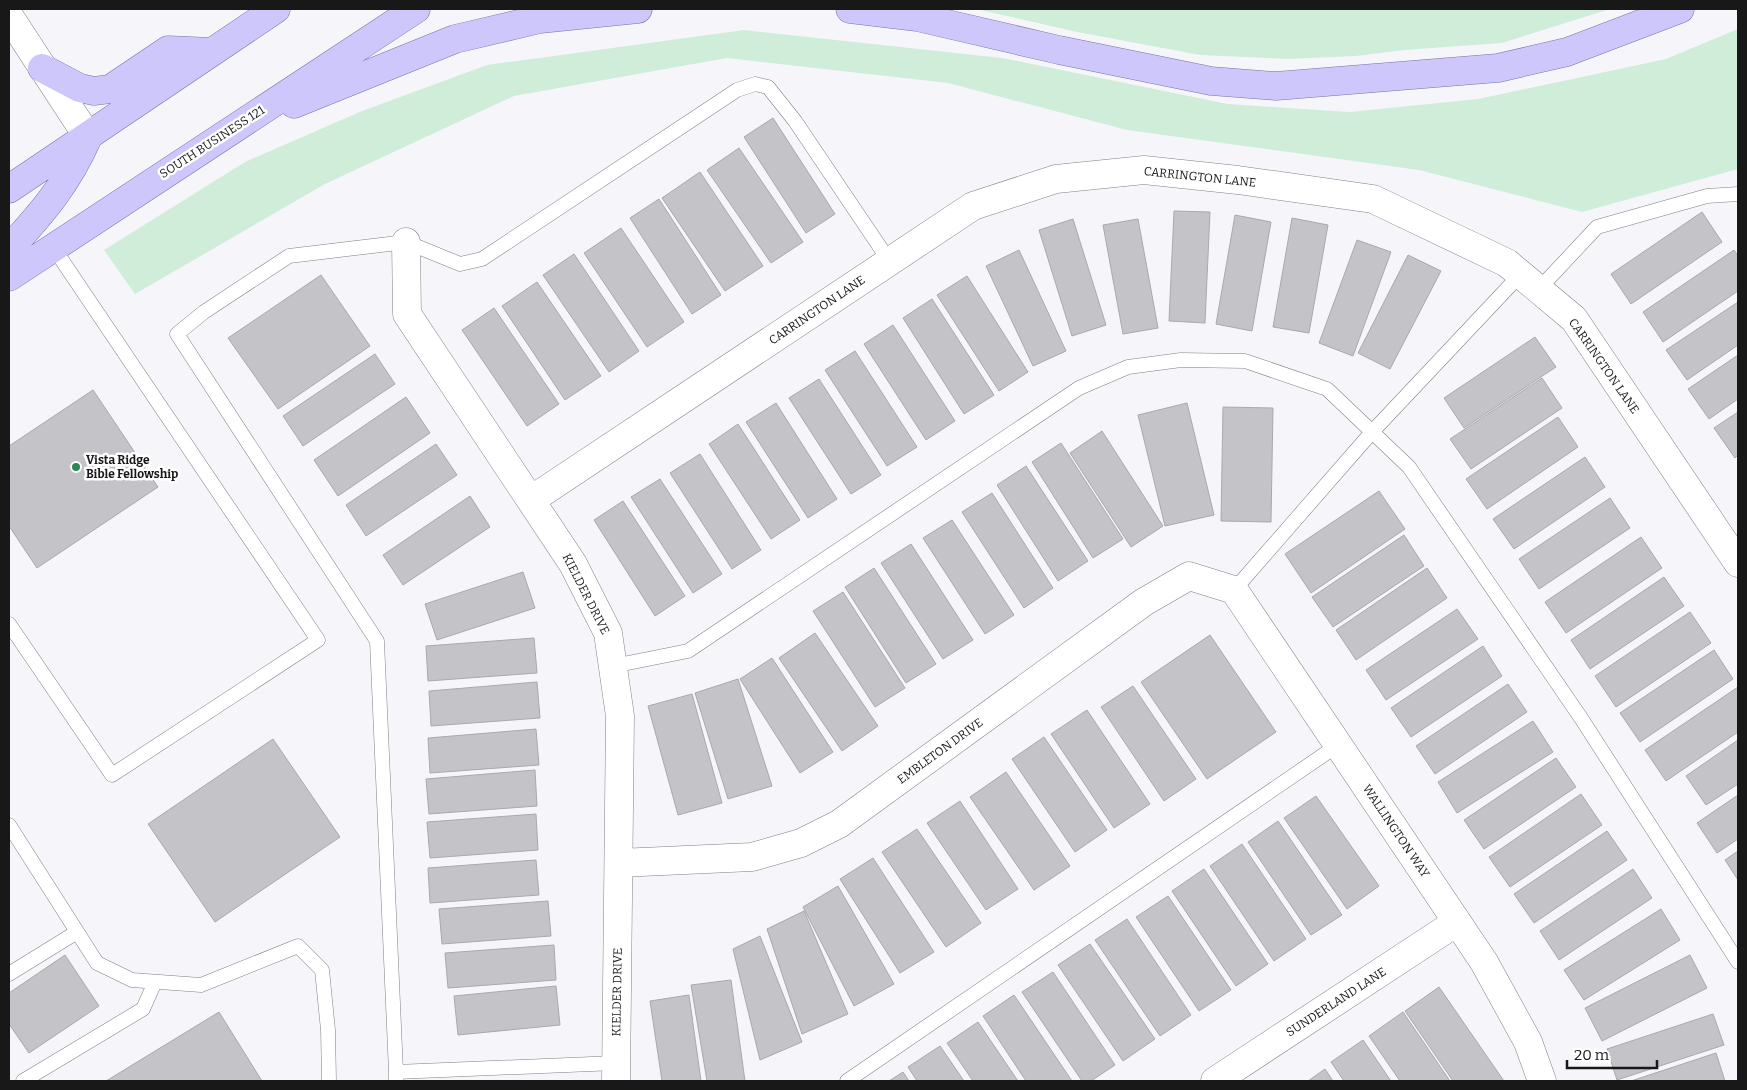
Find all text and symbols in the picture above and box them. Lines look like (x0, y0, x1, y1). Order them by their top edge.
street label: SOUTH BUSINESS 121 (157, 103, 267, 181)
street label: CARRINGTON LANE (1143, 164, 1257, 190)
street label: CARRINGTON LANE (766, 273, 868, 347)
street label: CARRINGTON LANE (1566, 316, 1642, 416)
place label: Vista Ridge Bible Fellowship (86, 453, 178, 481)
marker: Vista Ridge Bible Fellowship (70, 461, 82, 473)
street label: KIELDER DRIVE (560, 551, 612, 637)
street label: EMBLETON DRIVE (894, 715, 986, 787)
street label: WALLINGTON WAY (1360, 782, 1432, 880)
street label: KIELDER DRIVE (609, 948, 625, 1036)
street label: SUNDERLAND LANE (1283, 964, 1389, 1040)
scale bar (1567, 1038, 1657, 1070)
text: 20 m (1574, 1046, 1610, 1064)

